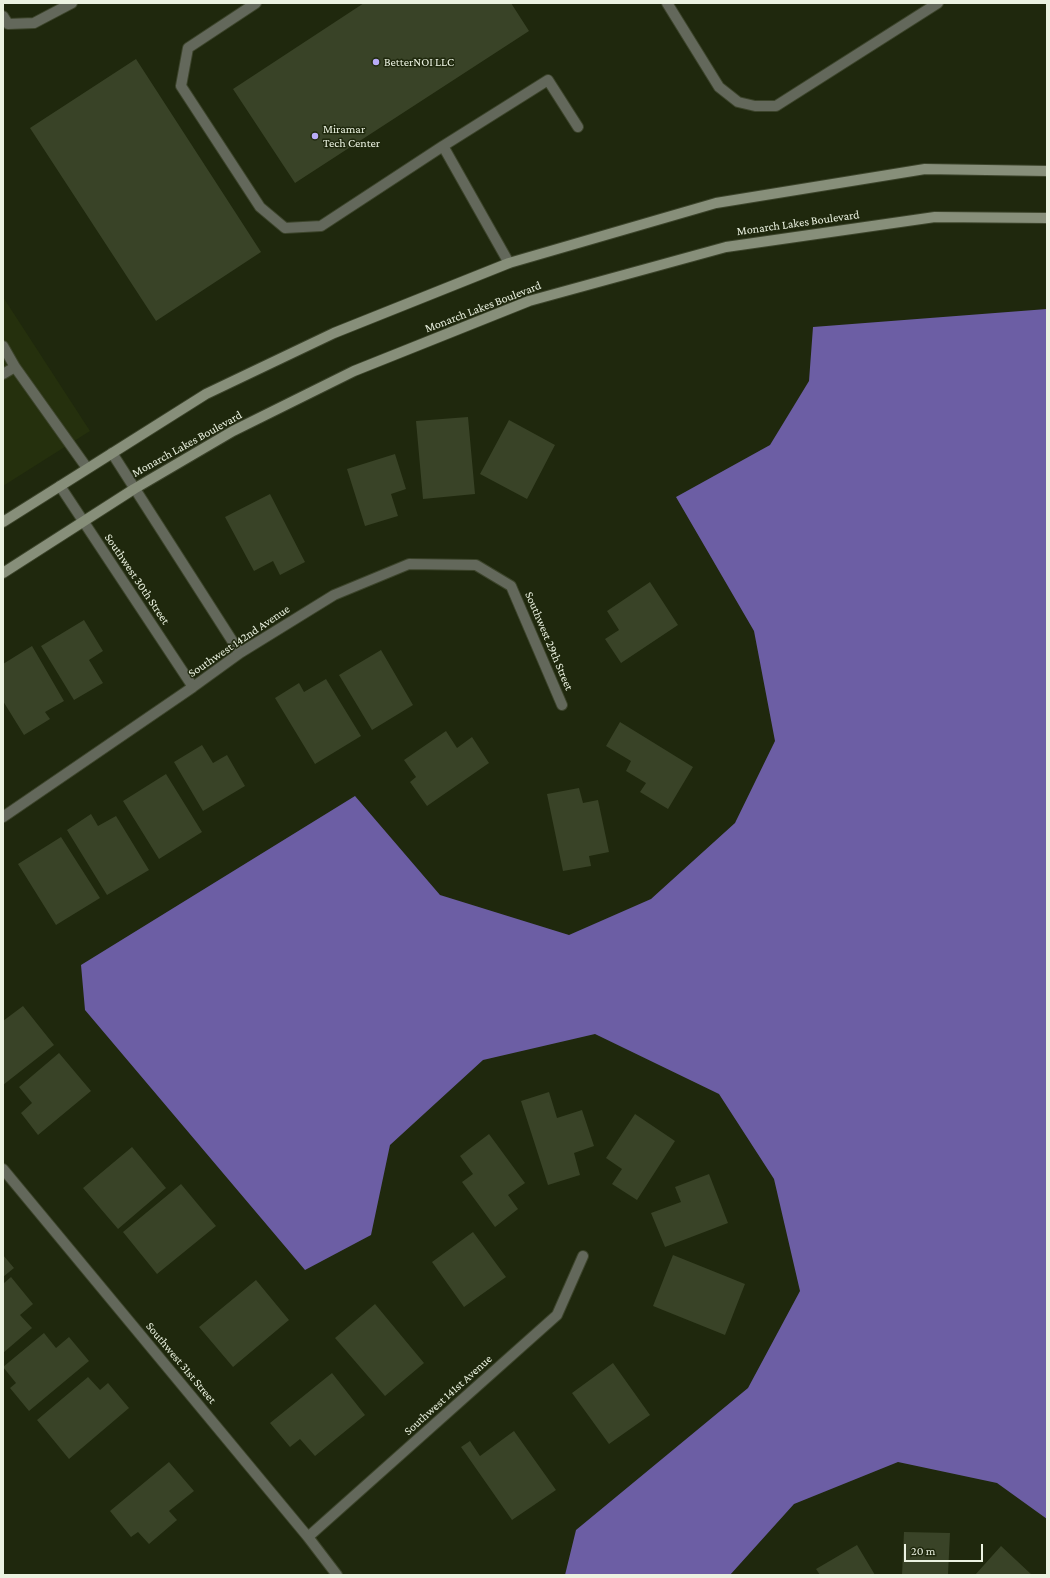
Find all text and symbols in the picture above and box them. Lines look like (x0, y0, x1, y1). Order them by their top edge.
place label: BetterNOI LLC (384, 55, 454, 69)
marker: BetterNOI LLC (371, 57, 381, 67)
place label: Miramar Tech Center (323, 122, 380, 150)
marker: Miramar Tech Center (310, 131, 320, 141)
street label: Monarch Lakes Boulevard (736, 207, 860, 239)
street label: Monarch Lakes Boulevard (423, 278, 543, 336)
street label: Monarch Lakes Boulevard (129, 408, 245, 480)
street label: Southwest 30th Street (101, 531, 173, 627)
street label: Southwest 29th Street (522, 589, 576, 693)
street label: Southwest 142nd Avenue (186, 602, 292, 680)
street label: Southwest 31st Street (143, 1319, 219, 1407)
street label: Southwest 141st Avenue (401, 1352, 495, 1438)
scale bar (906, 1536, 985, 1562)
text: 20 m (911, 1544, 935, 1558)

